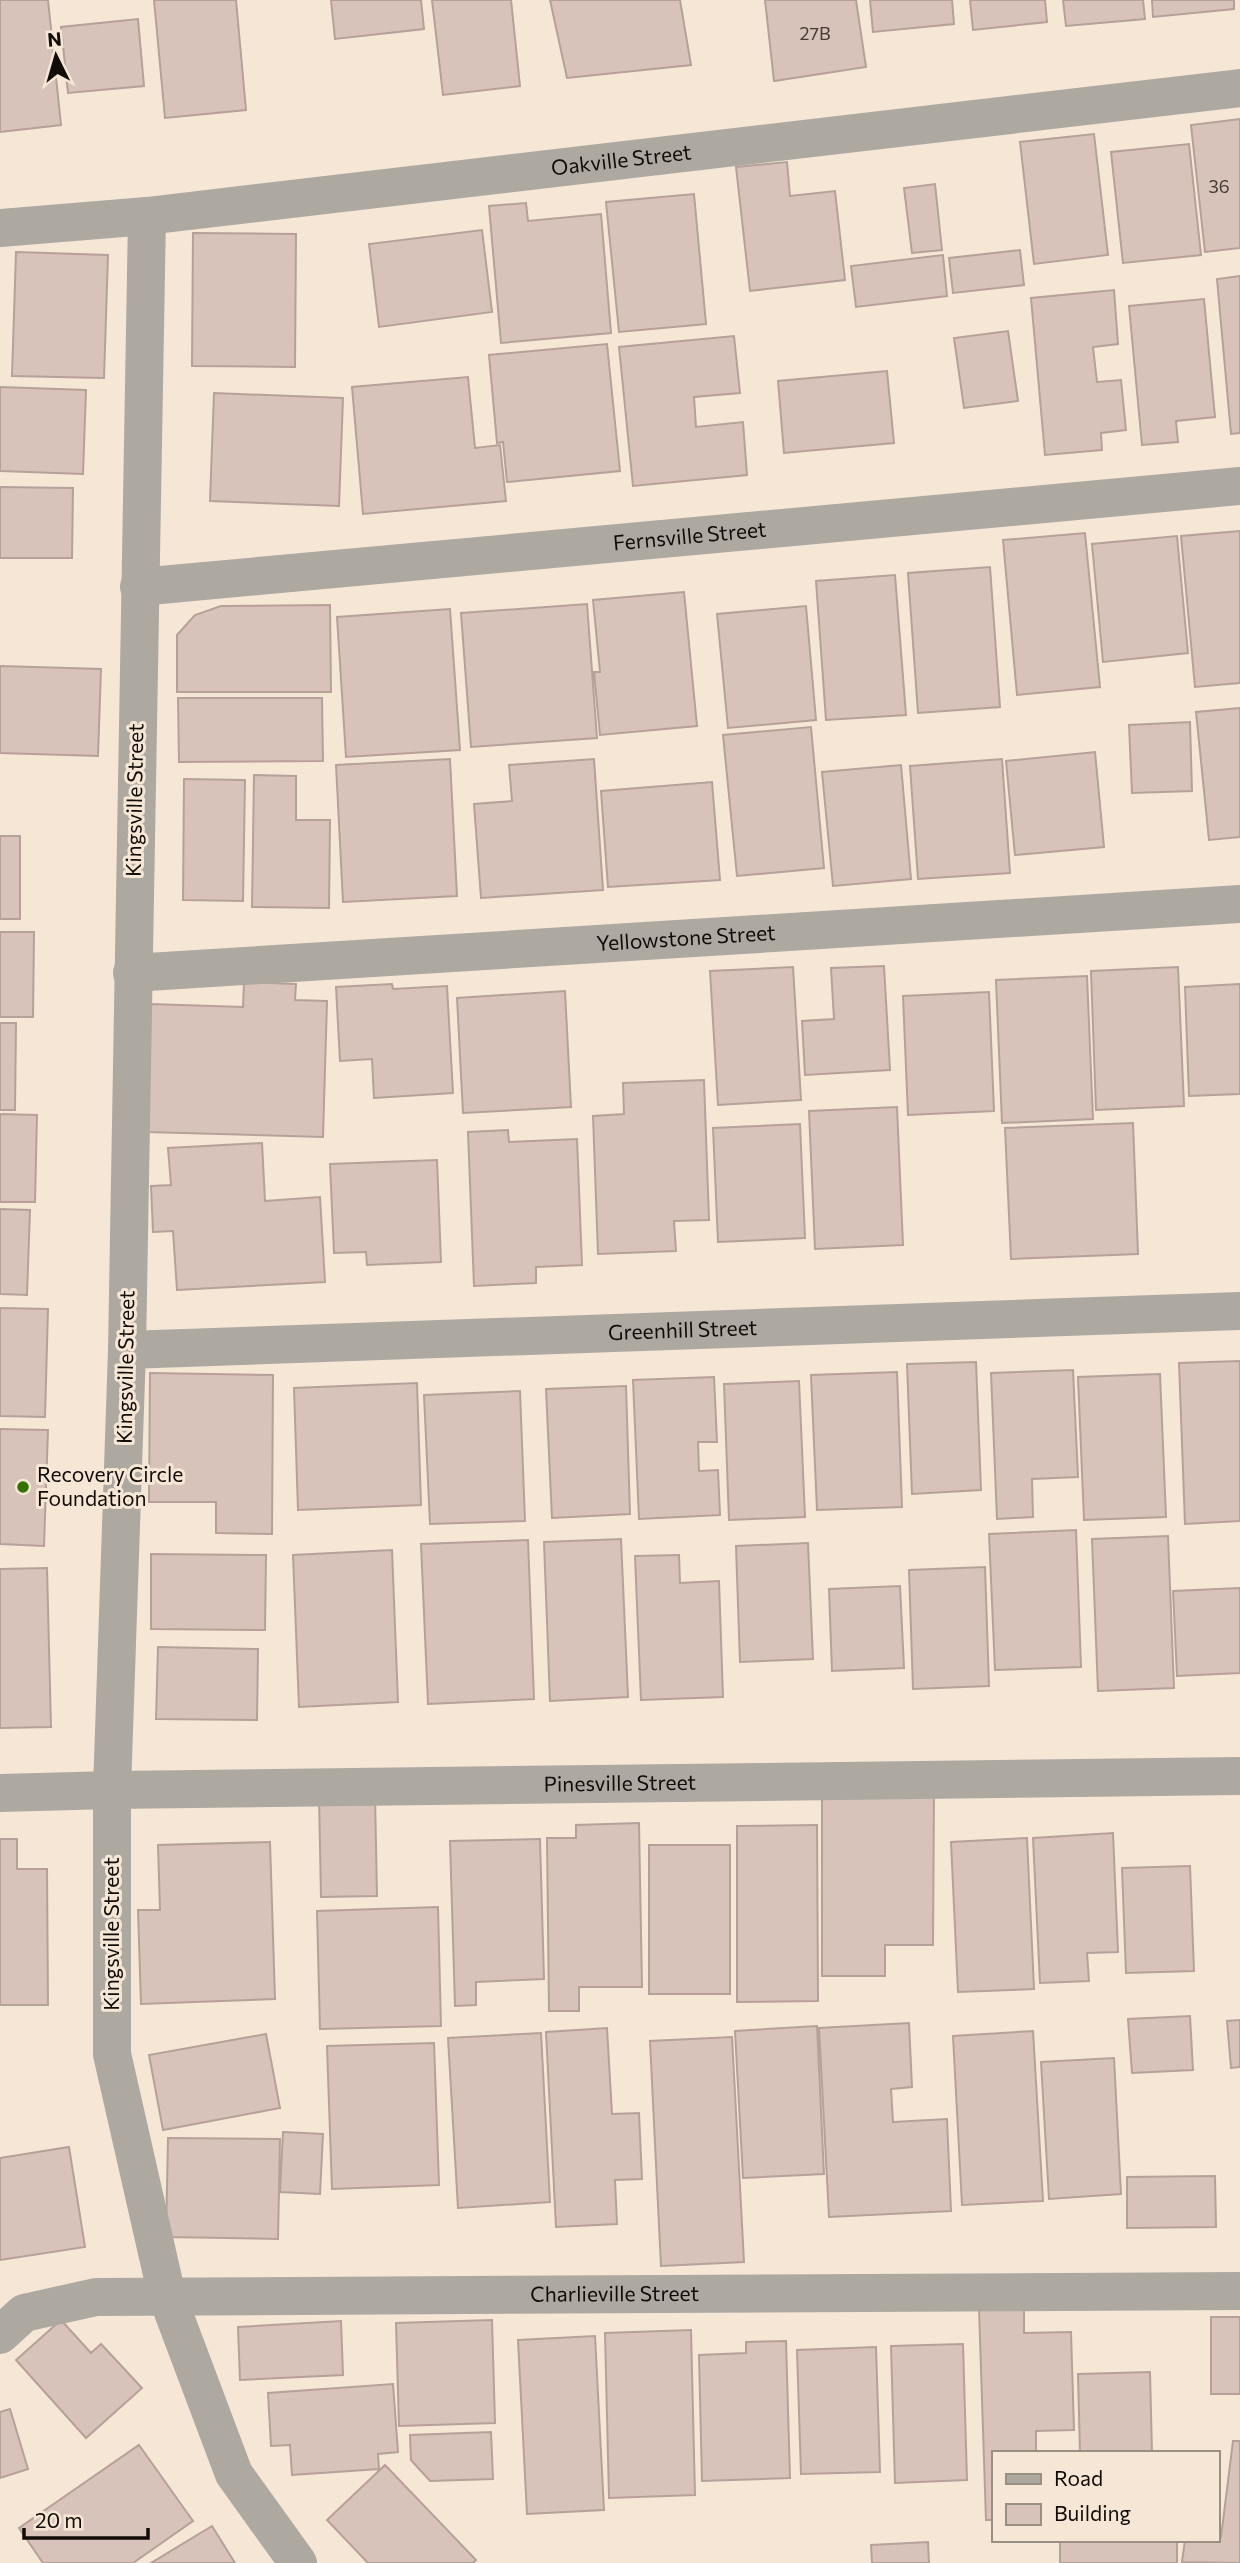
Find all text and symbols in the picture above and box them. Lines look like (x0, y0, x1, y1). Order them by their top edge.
north arrow (21, 21, 91, 91)
house number: 27B (799, 22, 831, 44)
text: N (46, 26, 63, 51)
street label: Oakville Street (550, 138, 693, 180)
house number: 36 (1208, 175, 1230, 197)
street label: Fernsville Street (612, 516, 767, 554)
street label: Kingsville Street (120, 723, 147, 877)
street label: Yellowstone Street (595, 919, 776, 955)
street label: Kingsville Street (111, 1290, 138, 1444)
street label: Greenhill Street (608, 1314, 758, 1344)
place label: Recovery Circle Foundation (37, 1461, 183, 1510)
marker: Recovery Circle Foundation (15, 1479, 31, 1495)
street label: Pinesville Street (544, 1769, 696, 1796)
street label: Kingsville Street (98, 1857, 123, 2011)
street label: Charlieville Street (530, 2280, 699, 2306)
legend (992, 2451, 1219, 2542)
text: Road (1054, 2465, 1103, 2490)
scale bar (24, 2496, 149, 2540)
text: Building (1054, 2500, 1131, 2525)
text: 20 m (35, 2507, 83, 2532)

